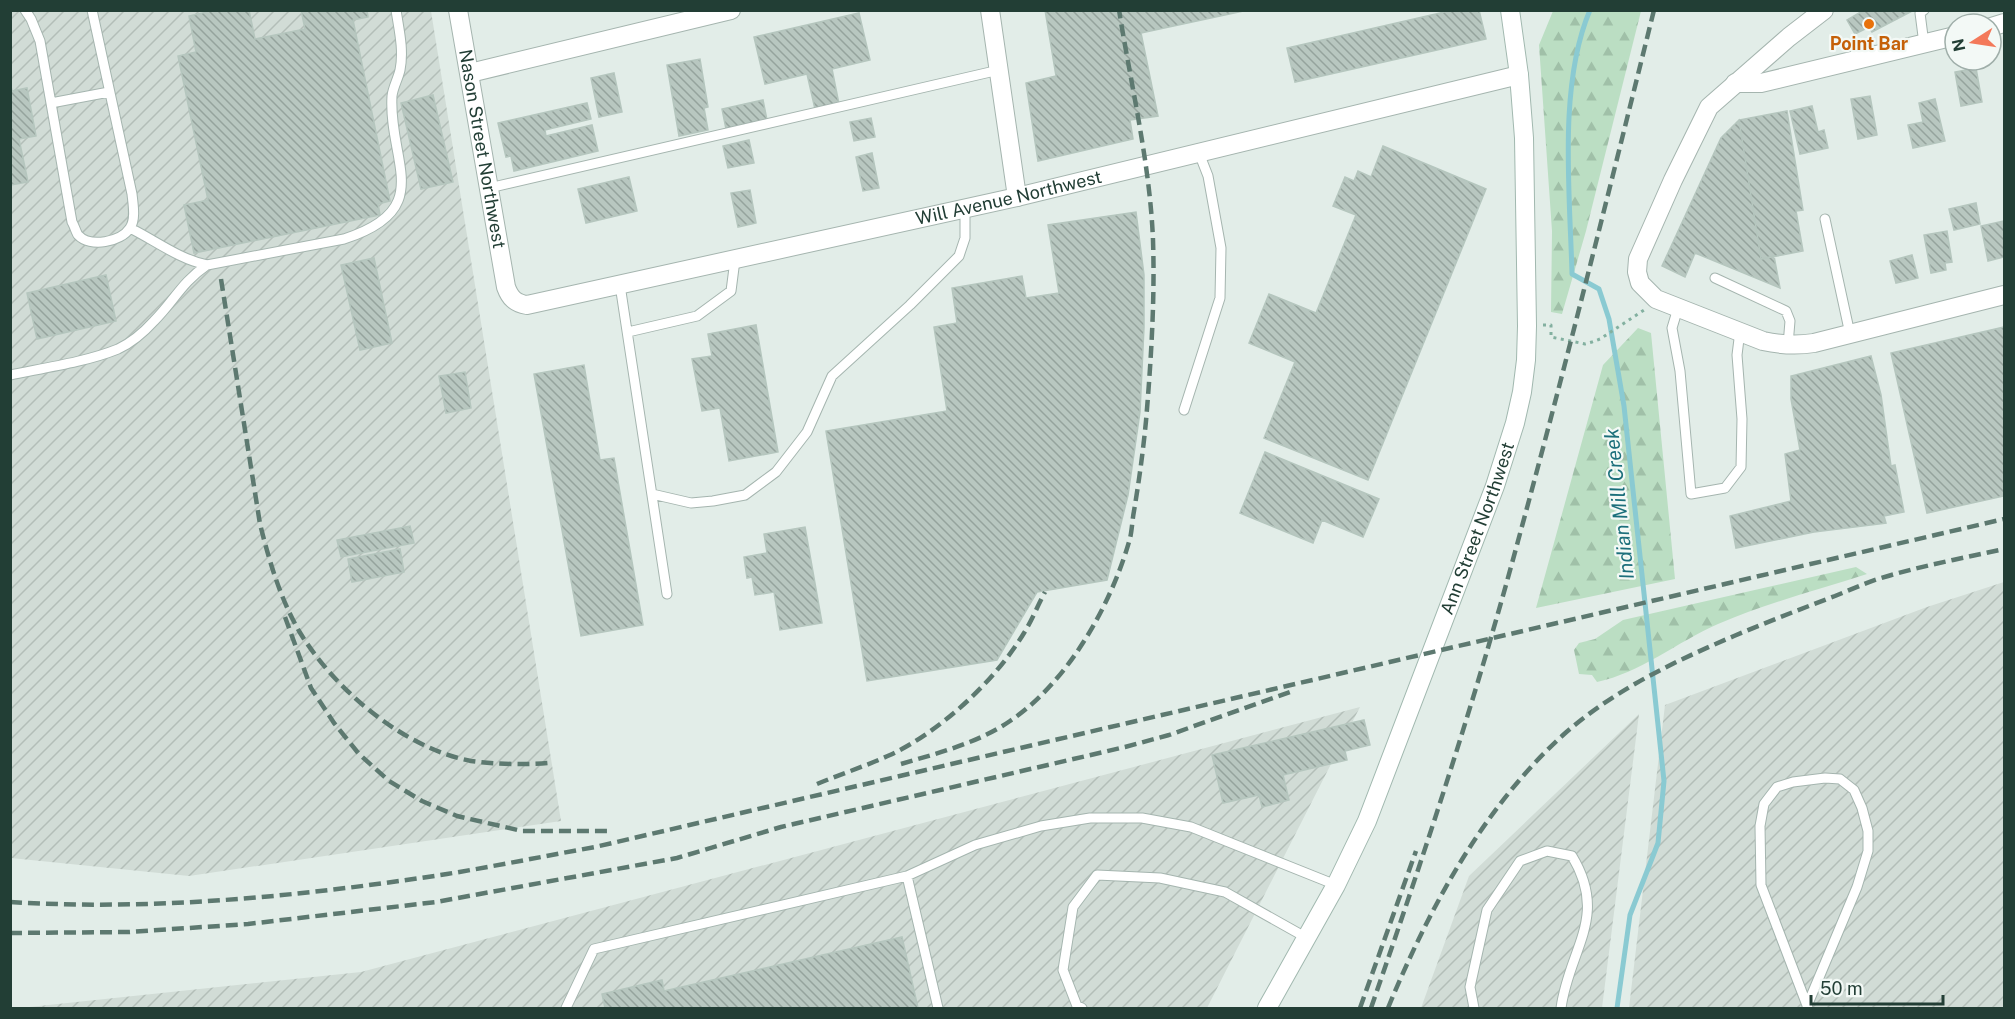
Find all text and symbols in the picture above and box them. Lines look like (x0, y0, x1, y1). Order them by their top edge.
north arrow (1943, 12, 2003, 72)
marker: Point Bar (1862, 17, 1876, 31)
place label: Point Bar (1830, 33, 1909, 54)
text: N (1948, 37, 1969, 53)
street label: Nason Street Northwest (455, 48, 510, 250)
street label: Will Avenue Northwest (914, 166, 1104, 229)
water label: Indian Mill Creek (1599, 427, 1639, 581)
street label: Ann Street Northwest (1436, 439, 1518, 618)
scale bar (1811, 968, 1943, 1006)
text: 50 m (1820, 978, 1863, 999)

